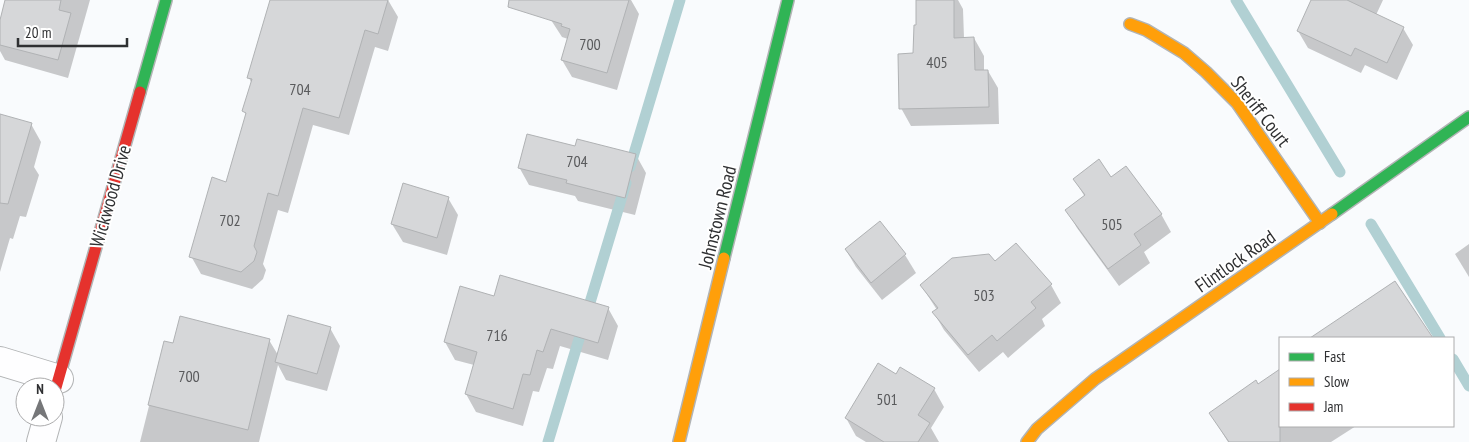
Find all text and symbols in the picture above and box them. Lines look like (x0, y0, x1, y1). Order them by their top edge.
scale bar (18, 15, 126, 47)
text: 20 m (25, 23, 51, 42)
house number: 700 (579, 34, 601, 54)
house number: 405 (926, 52, 948, 72)
street label: Sheriff Court (1226, 71, 1296, 152)
house number: 704 (289, 79, 311, 99)
street label: Wickwood Drive (84, 142, 136, 250)
house number: 704 (566, 151, 588, 171)
street label: Johnstown Road (692, 163, 741, 272)
house number: 702 (219, 210, 241, 230)
house number: 505 (1101, 214, 1123, 234)
street label: Flintlock Road (1190, 225, 1280, 297)
house number: 503 (973, 285, 995, 305)
house number: 716 (486, 325, 508, 345)
legend (1279, 337, 1454, 427)
text: Fast (1324, 347, 1345, 366)
house number: 700 (178, 366, 200, 386)
text: Slow (1324, 372, 1349, 391)
north arrow (15, 377, 65, 427)
text: N (36, 380, 44, 398)
house number: 501 (876, 389, 898, 409)
text: Jam (1323, 397, 1343, 416)

